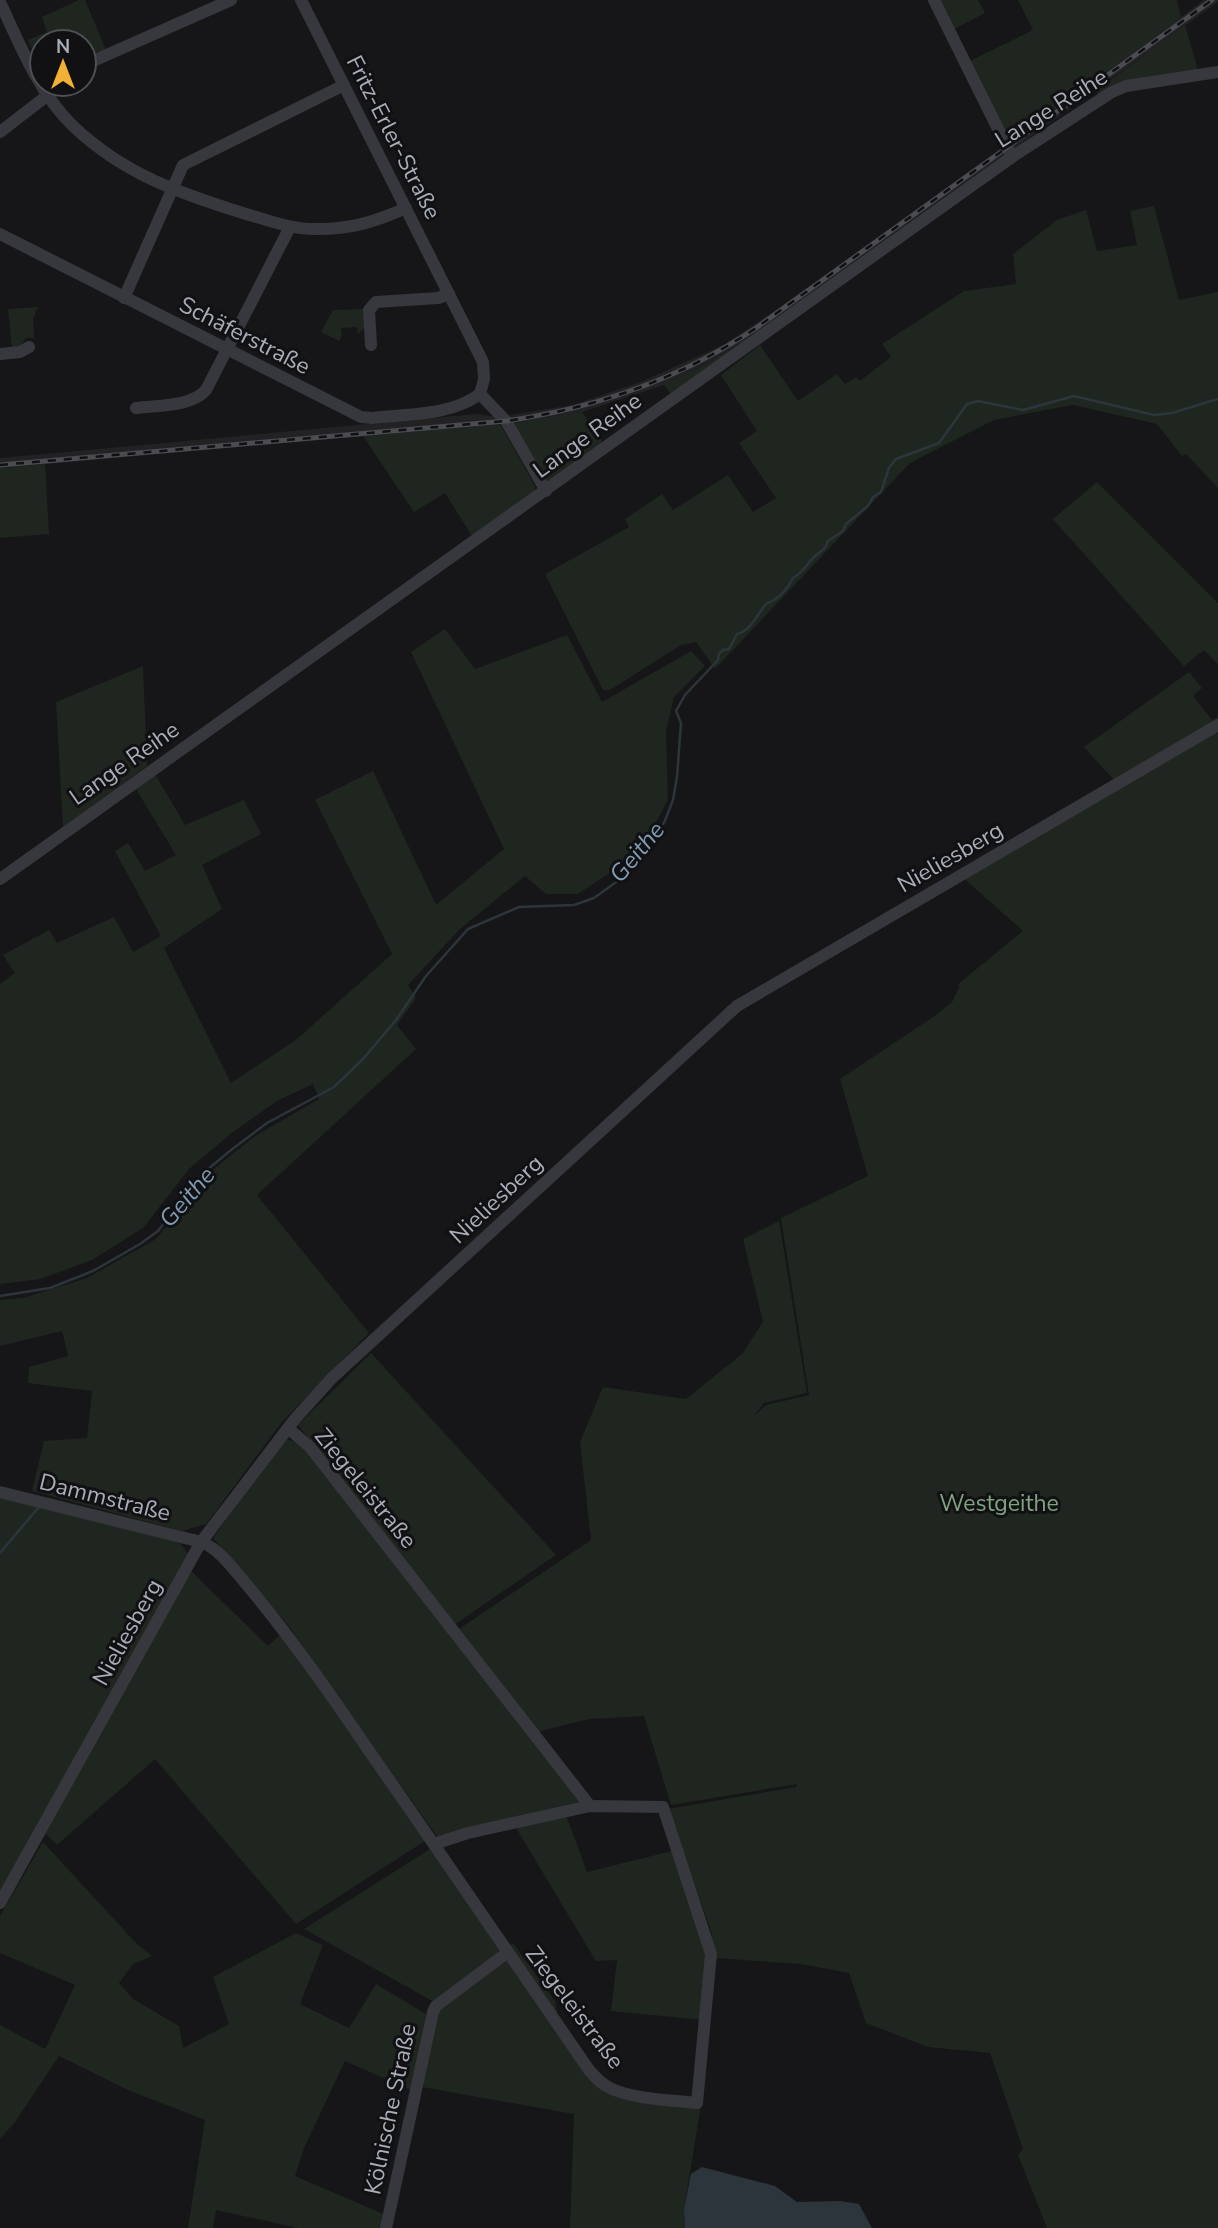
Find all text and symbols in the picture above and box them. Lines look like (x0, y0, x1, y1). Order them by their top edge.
north arrow (28, 28, 98, 98)
text: N (56, 34, 70, 60)
street label: Fritz-Erler-Straße (339, 50, 448, 224)
street label: Lange Reihe (989, 62, 1113, 155)
street label: Schäferstraße (174, 289, 316, 382)
street label: Lange Reihe (527, 385, 648, 485)
street label: Lange Reihe (63, 714, 185, 813)
water label: Geithe (602, 815, 672, 889)
street label: Nieliesberg (892, 815, 1009, 900)
street label: Nieliesberg (443, 1148, 550, 1251)
water label: Geithe (152, 1160, 222, 1234)
street label: Ziegeleistraße (307, 1422, 424, 1555)
street label: Dammstraße (36, 1466, 174, 1529)
park label: Westgeithe (939, 1488, 1059, 1519)
street label: Nieliesberg (85, 1573, 169, 1691)
street label: Ziegeleistraße (518, 1939, 631, 2075)
street label: Kölnische Straße (357, 2021, 424, 2197)

